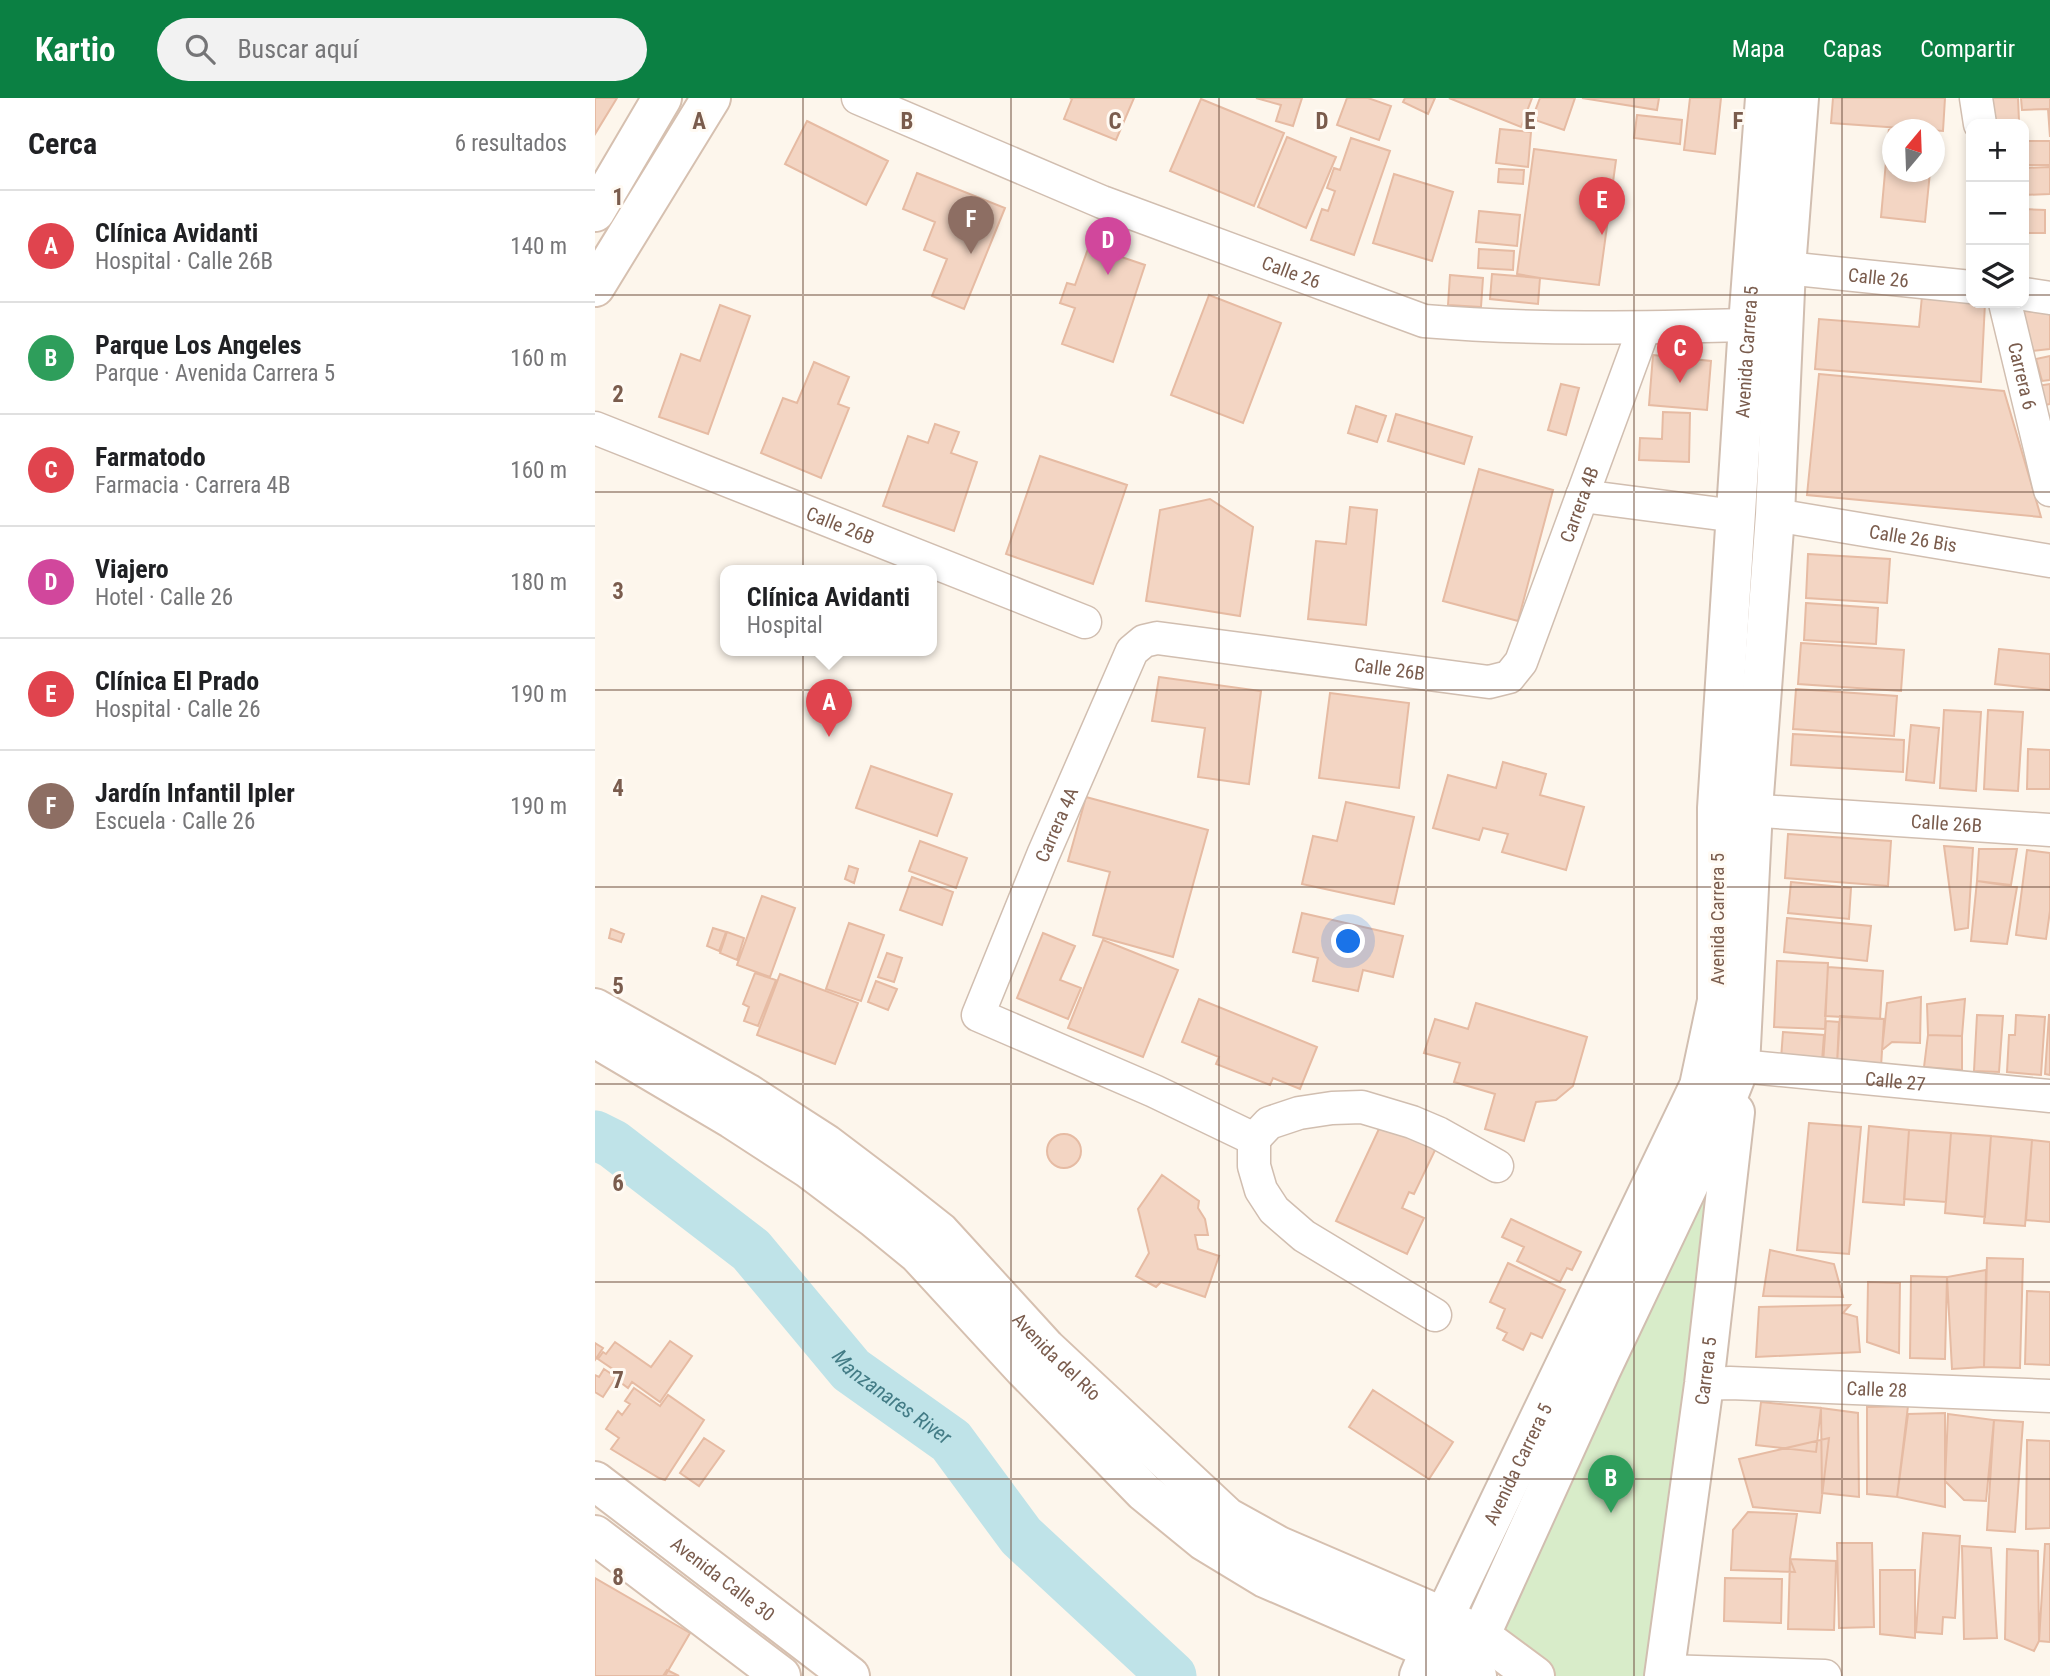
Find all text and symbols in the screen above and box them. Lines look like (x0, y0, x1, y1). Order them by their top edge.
search box (157, 18, 647, 81)
text: Kartio (35, 30, 115, 69)
icon: search (181, 30, 219, 68)
text: Buscar aquí (237, 34, 359, 64)
text: Mapa (1732, 35, 1785, 63)
text: Capas (1823, 35, 1882, 63)
text: Compartir (1920, 35, 2015, 63)
text: A (692, 108, 706, 135)
text: B (901, 108, 913, 135)
text: C (1108, 108, 1122, 135)
text: D (1316, 108, 1329, 135)
text: E (1524, 108, 1536, 135)
text: F (1733, 108, 1744, 135)
north arrow (1882, 119, 1945, 182)
map controls (1966, 119, 2029, 308)
button: + (1966, 119, 2029, 182)
text: Cerca (28, 126, 97, 161)
text: 6 resultados (455, 130, 567, 157)
pin: E (1579, 177, 1625, 235)
button: − (1966, 182, 2029, 245)
text: 1 (612, 184, 624, 211)
pin: F (948, 196, 994, 254)
pin: D (1085, 217, 1131, 275)
text: Clínica Avidanti (95, 218, 258, 248)
text: A (44, 233, 58, 260)
text: 140 m (510, 233, 567, 260)
button: layers (1966, 245, 2029, 308)
text: Hospital · Calle 26B (95, 248, 273, 275)
street label: Calle 26 (1259, 251, 1324, 294)
street label: Calle 26 (1847, 263, 1910, 293)
street label: Avenida Carrera 5 (1731, 285, 1763, 419)
pin: C (1657, 325, 1703, 383)
text: Parque Los Angeles (95, 330, 302, 360)
street label: Carrera 6 (2003, 340, 2041, 412)
text: B (45, 345, 57, 372)
text: 160 m (510, 345, 567, 372)
text: Parque · Avenida Carrera 5 (95, 360, 335, 387)
text: 2 (612, 381, 624, 408)
text: Farmatodo (95, 442, 206, 472)
text: C (44, 457, 58, 484)
text: 160 m (510, 457, 567, 484)
street label: Carrera 4B (1555, 464, 1604, 546)
text: Farmacia · Carrera 4B (95, 472, 291, 499)
street label: Calle 26B (803, 502, 878, 549)
street label: Calle 26 Bis (1867, 520, 1959, 557)
text: Viajero (95, 554, 169, 584)
popup (720, 565, 937, 656)
text: D (45, 569, 58, 596)
text: 180 m (510, 569, 567, 596)
text: 3 (612, 578, 624, 605)
text: Clínica Avidanti (747, 582, 910, 612)
text: Hotel · Calle 26 (95, 584, 233, 611)
text: Hospital (747, 612, 823, 639)
street label: Calle 26B (1353, 653, 1426, 685)
text: Clínica El Prado (95, 666, 259, 696)
pin: A (806, 679, 852, 737)
text: E (45, 681, 57, 708)
text: 190 m (510, 681, 567, 708)
text: Hospital · Calle 26 (95, 696, 261, 723)
text: 4 (612, 775, 624, 802)
text: Jardín Infantil Ipler (95, 778, 295, 808)
street label: Carrera 4A (1030, 784, 1083, 866)
text: F (46, 793, 56, 820)
text: 190 m (510, 793, 567, 820)
text: Escuela · Calle 26 (95, 808, 255, 835)
street label: Calle 26B (1910, 810, 1983, 838)
street label: Avenida Carrera 5 (1706, 853, 1729, 985)
your location (1331, 924, 1365, 958)
text: 5 (612, 973, 624, 1000)
street label: Calle 27 (1864, 1067, 1927, 1096)
text: 6 (612, 1170, 624, 1197)
street label: Avenida del Río (1008, 1308, 1106, 1405)
street label: Carrera 5 (1690, 1336, 1721, 1406)
water label: Manzanares River (827, 1345, 957, 1450)
text: 7 (612, 1367, 624, 1394)
street label: Calle 28 (1846, 1377, 1908, 1402)
street label: Avenida Carrera 5 (1479, 1399, 1557, 1529)
pin: B (1588, 1455, 1634, 1513)
street label: Avenida Calle 30 (666, 1532, 779, 1626)
text: 8 (612, 1564, 624, 1591)

